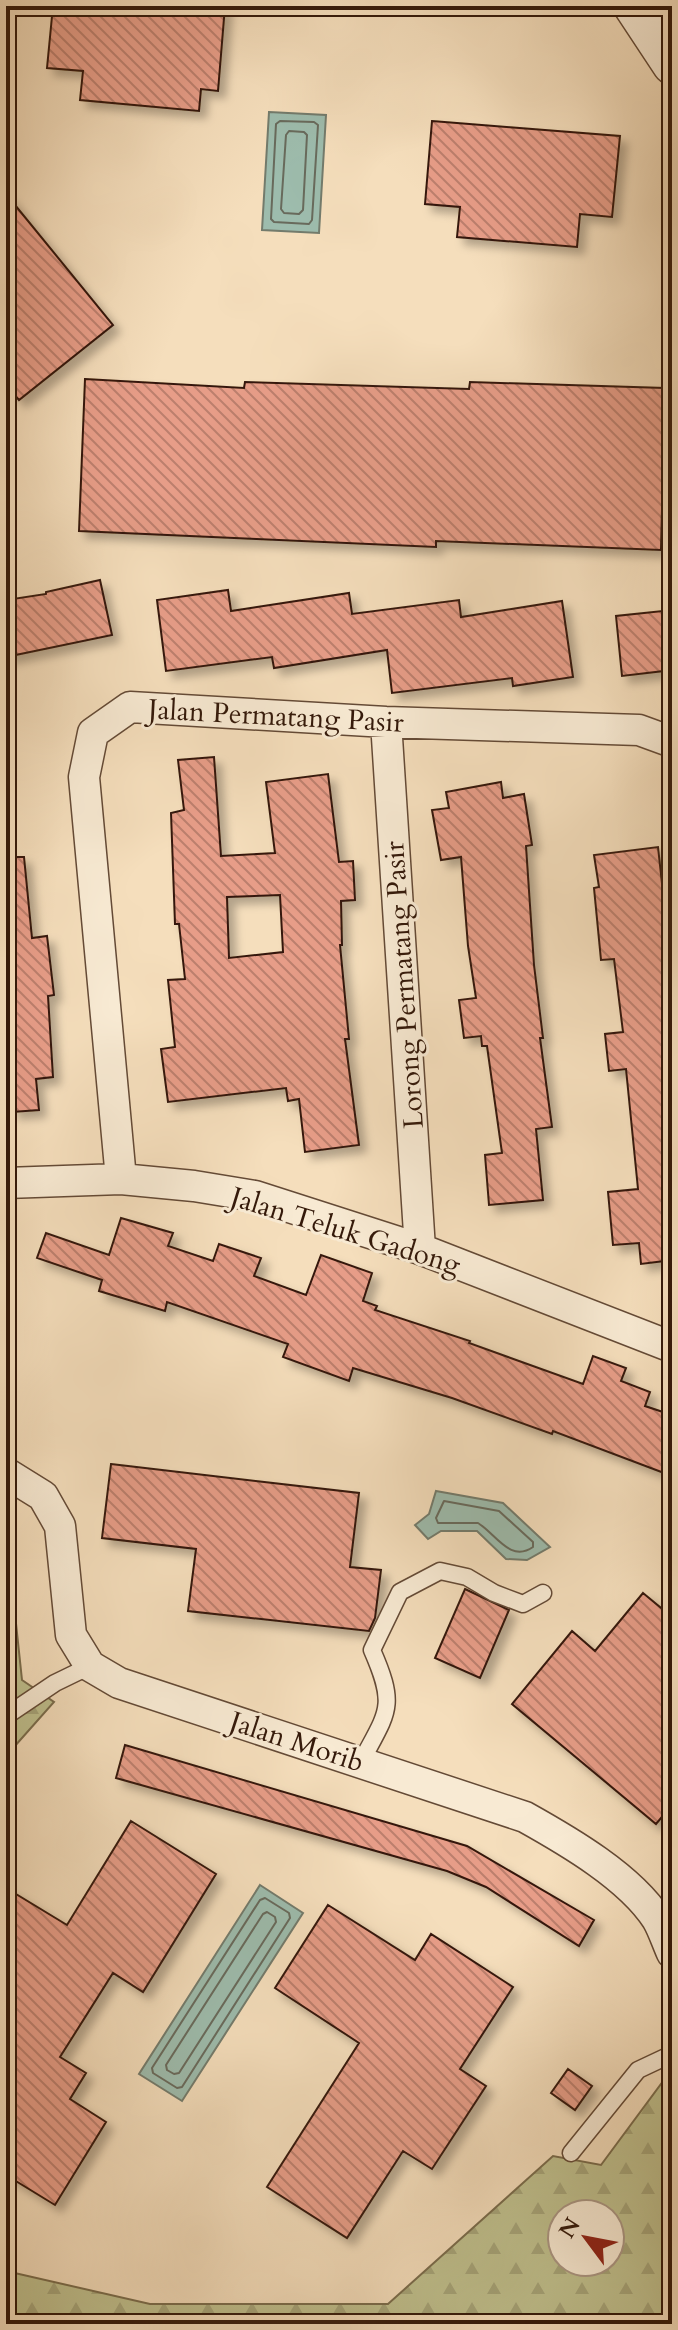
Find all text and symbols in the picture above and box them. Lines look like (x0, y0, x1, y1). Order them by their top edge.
street label: Jalan Permatang Pasir (143, 690, 405, 742)
street label: Lorong Permatang Pasir (375, 839, 433, 1130)
street label: Jalan Teluk Gadong (222, 1177, 466, 1284)
street label: Jalan Morib (221, 1701, 369, 1781)
north arrow (546, 2198, 626, 2278)
text: N (552, 2212, 588, 2244)

